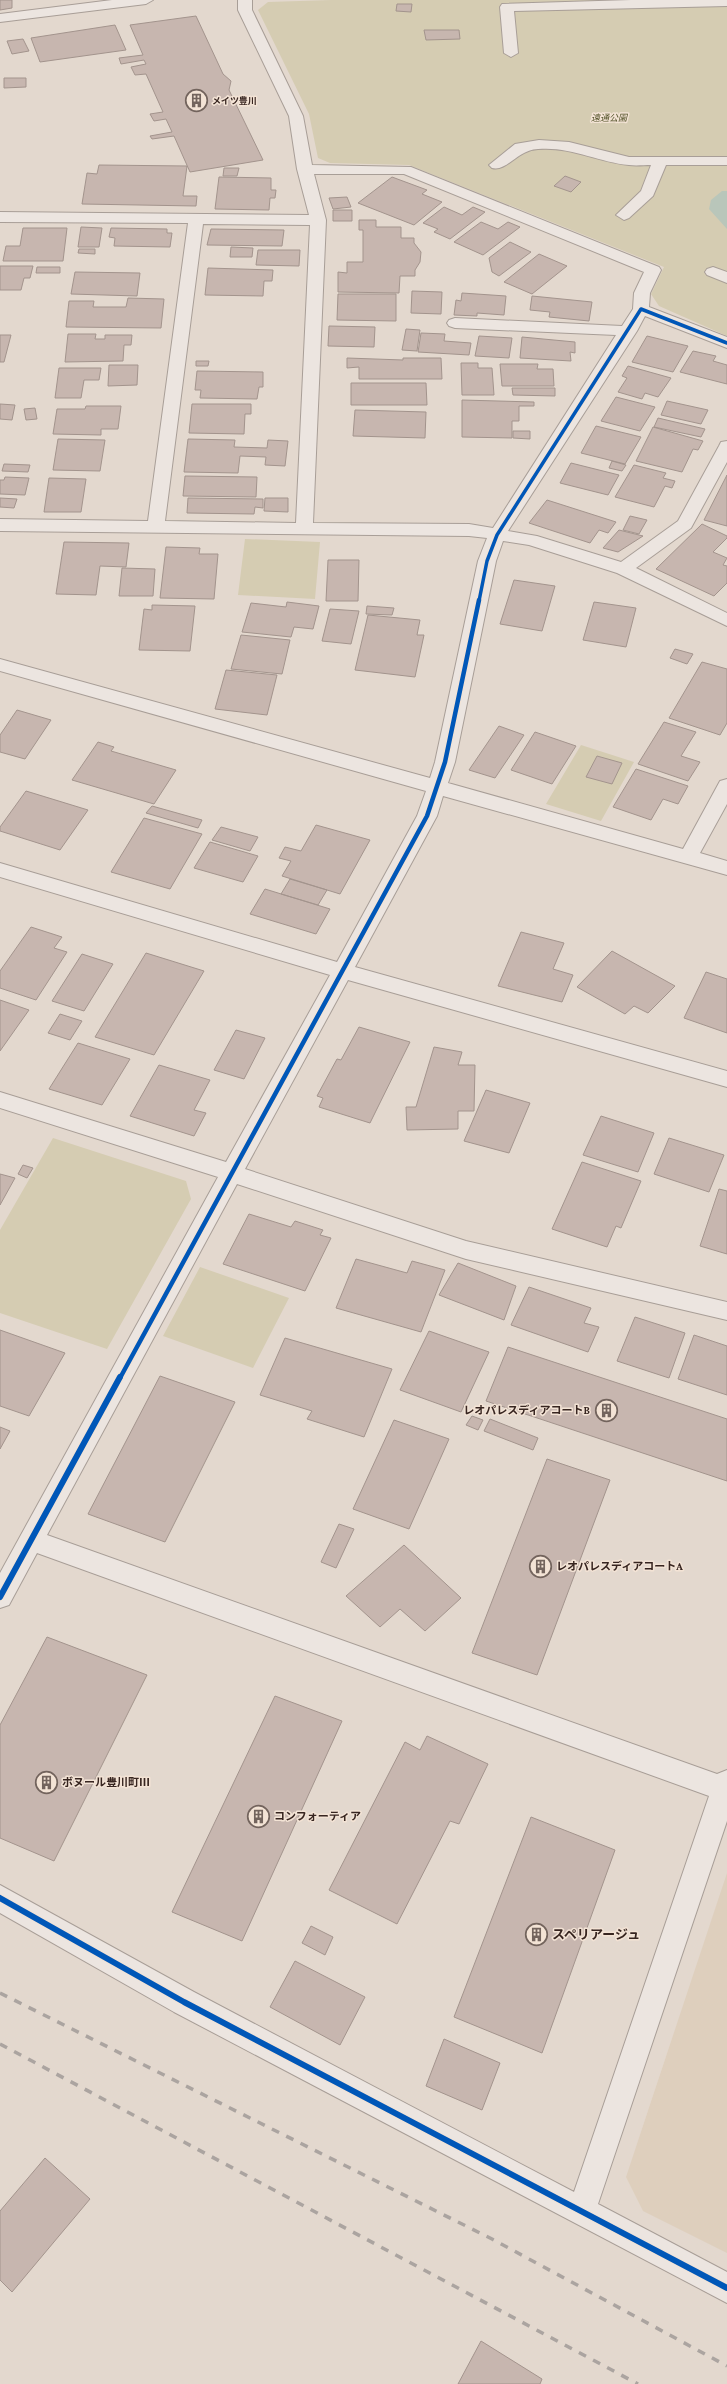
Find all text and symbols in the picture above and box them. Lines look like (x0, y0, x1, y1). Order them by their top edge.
building icon: メイツ豊川 (183, 88, 209, 114)
place label: メイツ豊川 (212, 96, 257, 106)
park label: 遠通公園 (591, 113, 629, 123)
building icon: レオパレスディアコートB (593, 1397, 619, 1423)
place label: レオパレスディアコートB (463, 1404, 591, 1416)
building icon: レオパレスディアコートA (528, 1553, 554, 1579)
place label: レオパレスディアコートA (556, 1560, 683, 1572)
building icon: ボヌール豊川町Ⅲ (34, 1769, 60, 1795)
place label: ボヌール豊川町Ⅲ (62, 1776, 150, 1788)
building icon: コンフォーティア (245, 1803, 271, 1829)
place label: コンフォーティア (274, 1810, 361, 1822)
building icon: スペリアージュ (523, 1921, 549, 1947)
place label: スペリアージュ (552, 1927, 640, 1942)

